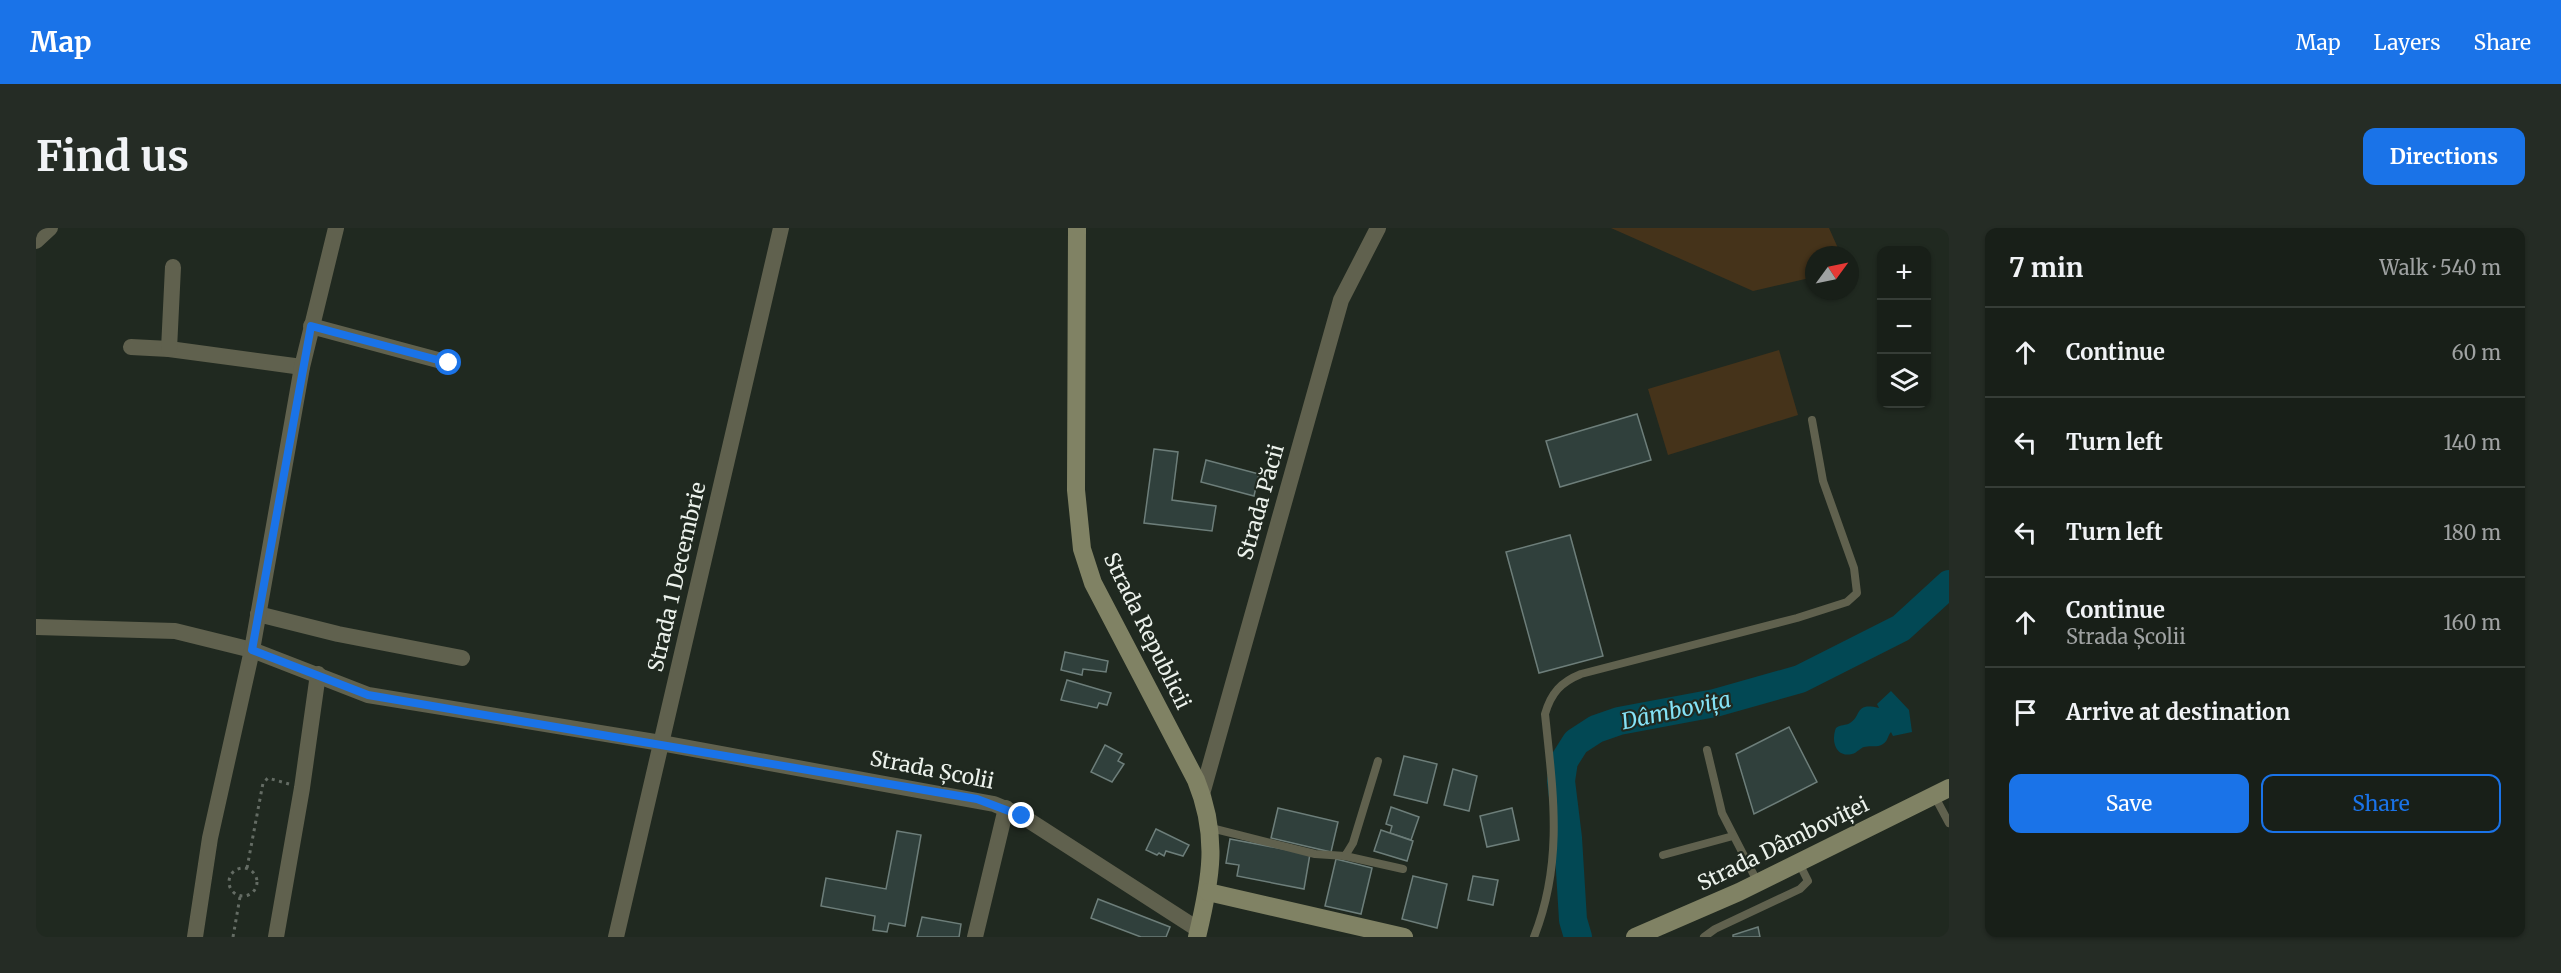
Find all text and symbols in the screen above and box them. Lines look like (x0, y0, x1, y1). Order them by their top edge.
text: Map (30, 24, 92, 60)
text: Map (2296, 29, 2341, 56)
text: Layers (2374, 29, 2441, 56)
text: Share (2474, 29, 2531, 56)
button: Directions (2363, 128, 2525, 185)
text: Find us (36, 130, 189, 182)
north arrow (1805, 246, 1859, 300)
map controls (1877, 246, 1931, 408)
button: + (1877, 246, 1931, 300)
text: 7 min (2009, 251, 2083, 284)
text: Walk · 540 m (2380, 255, 2501, 280)
button: − (1877, 300, 1931, 354)
icon: ahead (2009, 336, 2042, 369)
text: Continue (2066, 338, 2165, 366)
text: 60 m (2451, 340, 2501, 365)
route start (435, 349, 461, 375)
button: layers (1877, 354, 1931, 408)
icon: left (2009, 426, 2042, 459)
text: Turn left (2066, 428, 2163, 456)
text: 140 m (2444, 430, 2501, 455)
street label: Strada Păcii (1231, 441, 1290, 563)
street label: Strada 1 Decembrie (642, 479, 712, 674)
icon: left (2009, 516, 2042, 549)
text: Turn left (2066, 518, 2163, 546)
text: 180 m (2443, 520, 2501, 545)
street label: Strada Republicii (1098, 548, 1197, 714)
text: Continue (2066, 596, 2165, 624)
icon: ahead (2009, 606, 2042, 639)
text: 160 m (2443, 610, 2501, 635)
text: Strada Școlii (2066, 624, 2186, 649)
water label: Dâmbovița (1618, 685, 1733, 735)
icon: arrive (2009, 696, 2042, 729)
text: Arrive at destination (2066, 698, 2290, 726)
street label: Strada Școlii (868, 744, 997, 795)
button: Save (2009, 774, 2249, 833)
button: Share (2261, 774, 2501, 833)
street label: Strada Dâmboviței (1693, 790, 1873, 897)
route end (1008, 802, 1034, 828)

